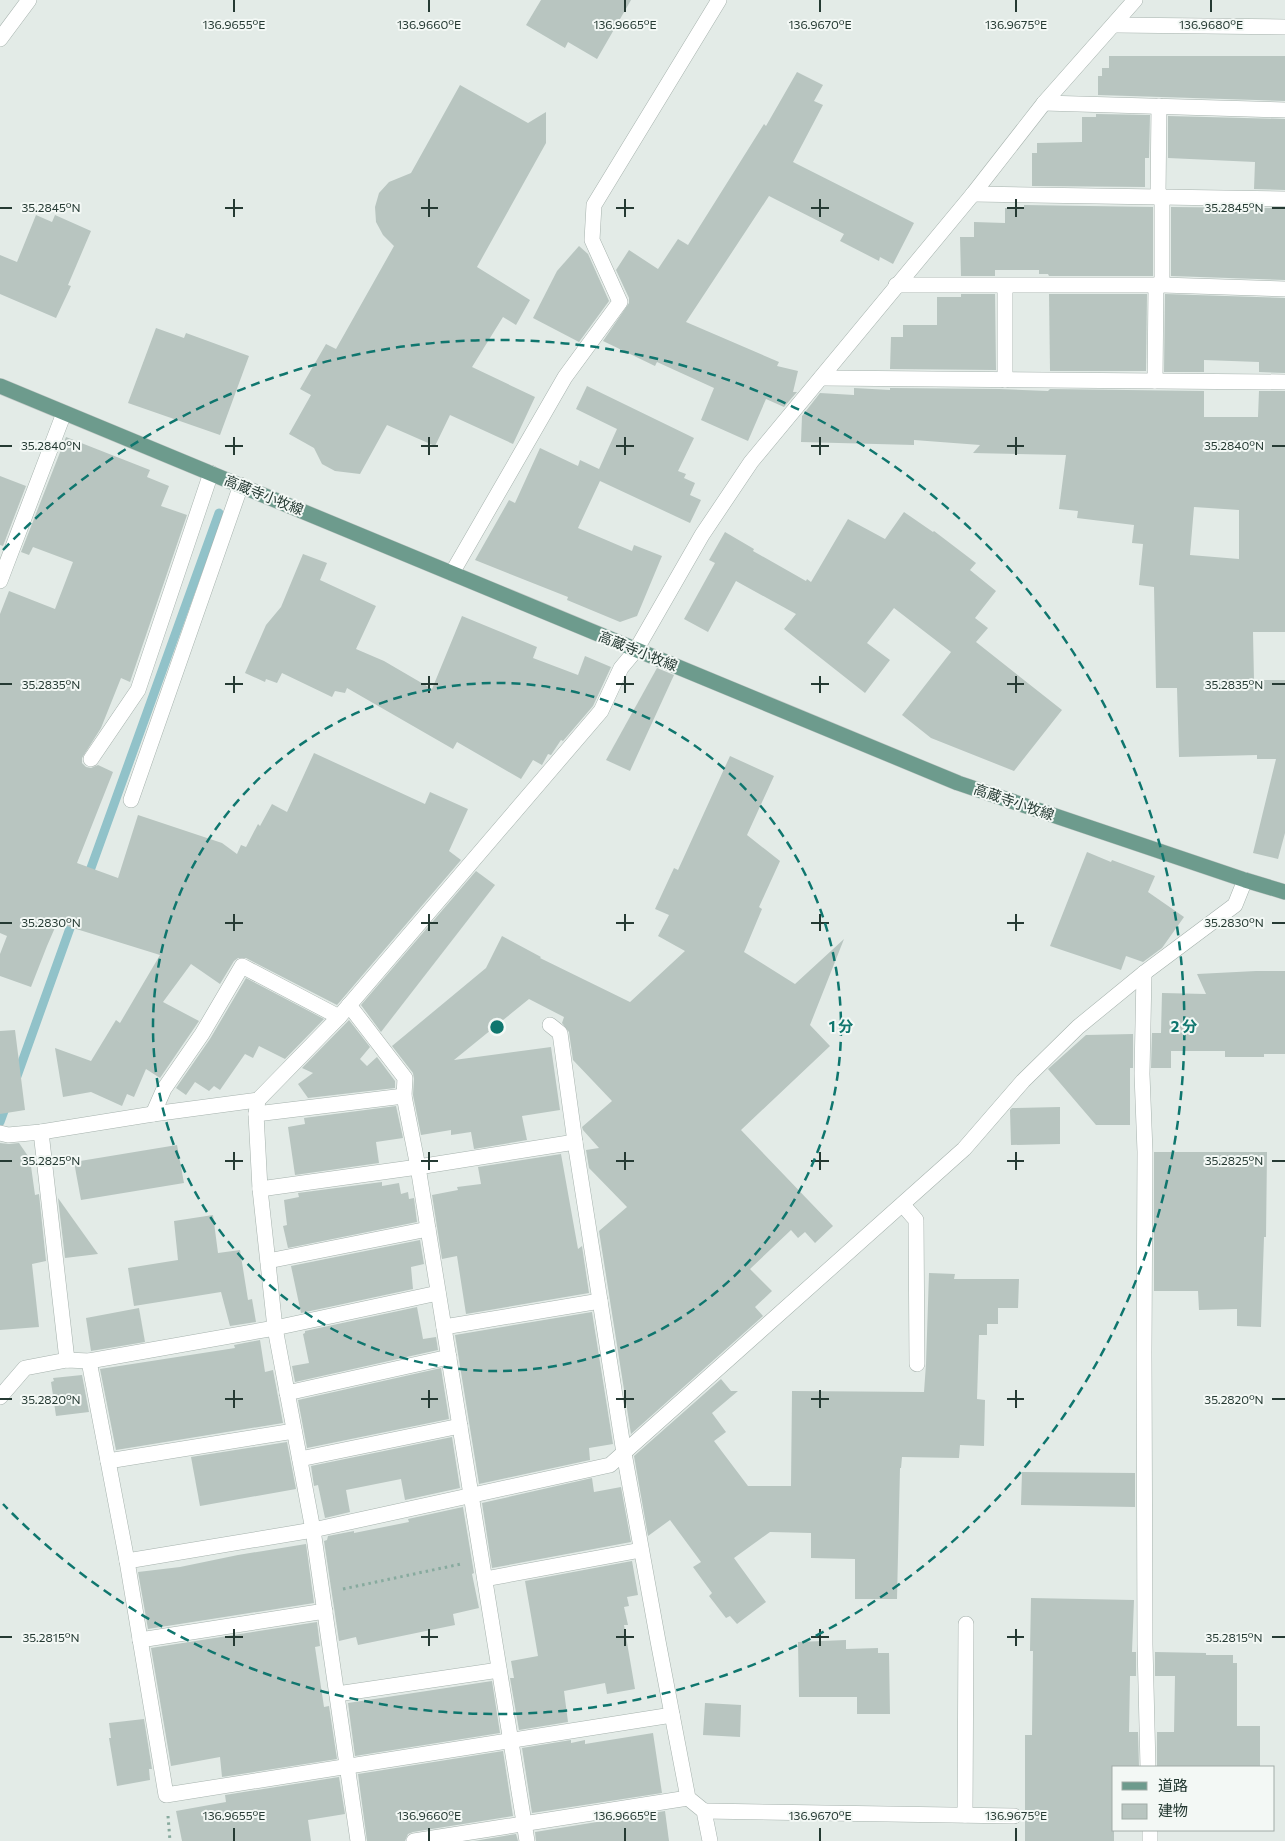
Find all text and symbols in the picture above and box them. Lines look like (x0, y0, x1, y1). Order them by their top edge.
text: 136.9655°E (203, 17, 265, 31)
text: 136.9660°E (397, 17, 461, 31)
text: 136.9665°E (593, 17, 657, 31)
text: 136.9670°E (788, 17, 852, 31)
text: 136.9675°E (985, 17, 1047, 31)
text: 136.9680°E (1179, 17, 1243, 31)
text: 35.2845°N (21, 200, 81, 214)
text: 35.2845°N (1204, 200, 1264, 214)
text: 35.2840°N (21, 438, 81, 452)
text: 35.2840°N (1204, 438, 1264, 452)
street label: 高蔵寺小牧線 (222, 471, 306, 518)
street label: 高蔵寺小牧線 (596, 627, 680, 674)
text: 35.2835°N (22, 677, 80, 691)
text: 35.2835°N (1205, 677, 1263, 691)
street label: 高蔵寺小牧線 (972, 780, 1057, 823)
text: 35.2830°N (21, 915, 81, 929)
text: 35.2830°N (1204, 915, 1264, 929)
text: 1 分 (829, 1017, 853, 1035)
text: 2 分 (1171, 1017, 1197, 1035)
centre of rings (488, 1018, 506, 1036)
text: 35.2825°N (22, 1153, 80, 1167)
text: 35.2825°N (1205, 1153, 1263, 1167)
text: 35.2820°N (21, 1392, 81, 1406)
text: 35.2820°N (1204, 1392, 1264, 1406)
text: 35.2815°N (23, 1630, 80, 1644)
text: 35.2815°N (1206, 1630, 1263, 1644)
legend (1112, 1766, 1275, 1831)
text: 道路 (1158, 1776, 1188, 1794)
text: 建物 (1158, 1801, 1188, 1819)
text: 136.9655°E (203, 1808, 265, 1822)
text: 136.9660°E (397, 1808, 461, 1822)
text: 136.9665°E (593, 1808, 657, 1822)
text: 136.9670°E (788, 1808, 852, 1822)
text: 136.9675°E (985, 1808, 1047, 1822)

